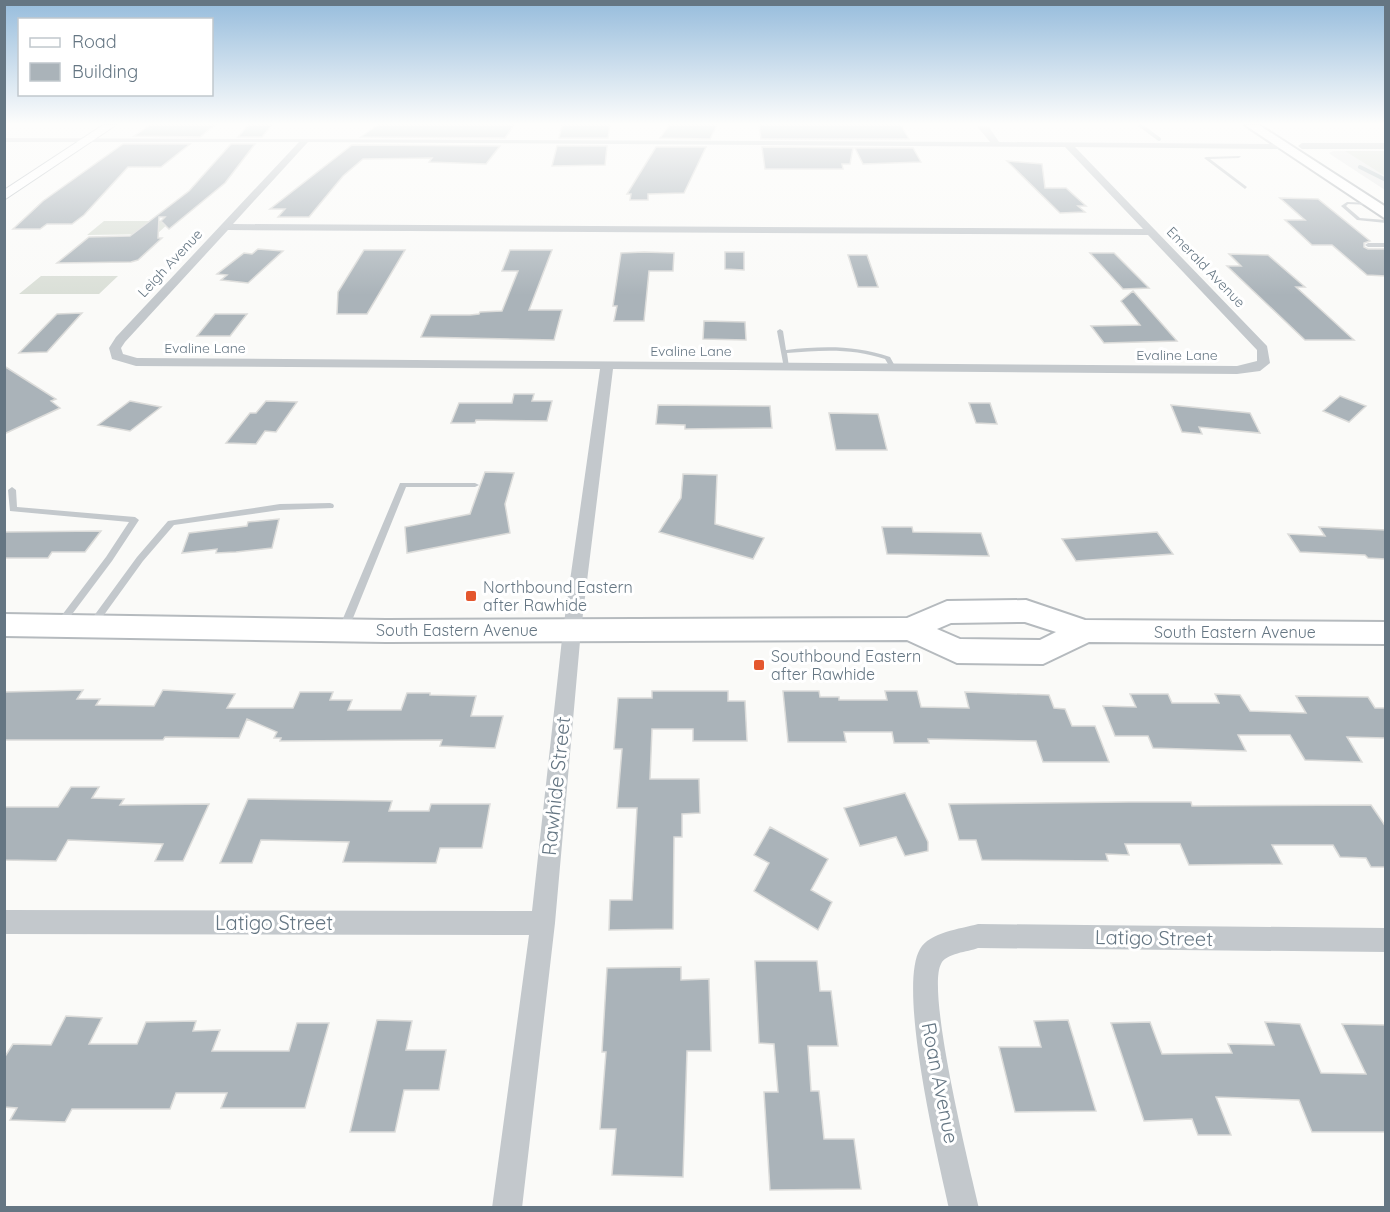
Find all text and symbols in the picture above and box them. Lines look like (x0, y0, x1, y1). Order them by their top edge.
legend (18, 18, 213, 96)
text: Road (72, 30, 117, 53)
text: Building (72, 60, 138, 83)
street label: Emerald Avenue (1163, 223, 1249, 311)
street label: Leigh Avenue (134, 225, 206, 301)
street label: Evaline Lane (164, 339, 246, 357)
street label: Evaline Lane (650, 342, 732, 360)
street label: Evaline Lane (1136, 346, 1218, 364)
place label: Northbound Eastern after Rawhide (483, 577, 633, 615)
marker: Northbound Eastern after Rawhide (464, 589, 478, 603)
street label: South Eastern Avenue (376, 620, 538, 640)
street label: South Eastern Avenue (1154, 622, 1316, 642)
place label: Southbound Eastern after Rawhide (771, 646, 921, 684)
marker: Southbound Eastern after Rawhide (752, 658, 766, 672)
street label: Rawhide Street (536, 715, 575, 857)
street label: Latigo Street (215, 910, 333, 935)
street label: Latigo Street (1095, 924, 1213, 951)
street label: Roan Avenue (916, 1020, 964, 1146)

